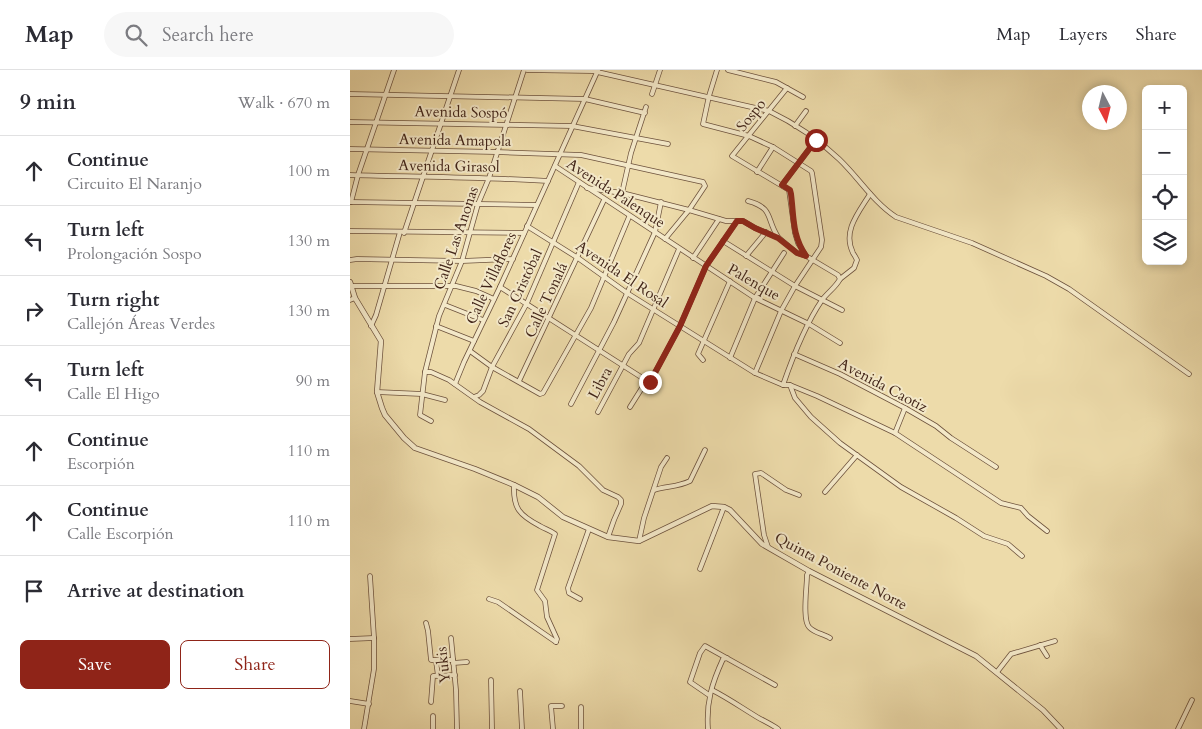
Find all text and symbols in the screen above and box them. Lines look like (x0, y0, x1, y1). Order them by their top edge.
search box (104, 12, 454, 57)
text: Map (25, 18, 74, 51)
icon: search (122, 21, 150, 49)
text: Search here (162, 22, 254, 48)
text: Map (996, 22, 1031, 47)
text: Layers (1059, 22, 1108, 47)
text: Share (1136, 22, 1177, 47)
north arrow (1082, 85, 1127, 130)
map controls (1142, 85, 1187, 265)
button: + (1142, 85, 1187, 130)
text: 9 min (20, 88, 76, 117)
text: Walk · 670 m (238, 92, 330, 114)
street label: Sospo (732, 94, 770, 136)
street label: Avenida Sospó (414, 101, 508, 123)
street label: Avenida Amapola (399, 129, 512, 151)
route start (805, 129, 828, 152)
button: − (1142, 130, 1187, 175)
text: Continue (67, 147, 149, 173)
street label: Avenida Palenque (563, 154, 669, 233)
street label: Avenida Girasol (398, 155, 500, 177)
icon: ahead (20, 157, 48, 185)
text: 100 m (288, 160, 330, 182)
text: Circuito El Naranjo (67, 173, 202, 195)
button: locate (1142, 175, 1187, 220)
street label: Calle Las Anonas (429, 184, 483, 292)
text: Turn left (67, 217, 144, 243)
button: layers (1142, 220, 1187, 265)
icon: left (20, 227, 48, 255)
street label: Calle Villaflores (461, 229, 521, 327)
text: 130 m (288, 230, 330, 252)
street label: Avenida El Rosal (572, 236, 672, 312)
text: Prolongación Sospo (67, 243, 202, 265)
street label: San Cristóbal (493, 246, 547, 330)
street label: Calle Tonalá (520, 259, 572, 341)
street label: Palenque (724, 259, 784, 305)
text: Turn right (67, 287, 159, 313)
icon: right (20, 297, 48, 325)
text: 130 m (288, 300, 330, 322)
text: Callejón Áreas Verdes (67, 313, 215, 335)
street label: Avenida Caotiz (835, 353, 931, 417)
text: Turn left (67, 357, 144, 383)
street label: Libra (583, 363, 617, 402)
icon: left (20, 367, 48, 395)
text: 90 m (296, 370, 330, 392)
route end (639, 371, 662, 394)
text: Calle El Higo (67, 383, 160, 405)
text: Continue (67, 427, 149, 453)
icon: ahead (20, 437, 48, 465)
text: 110 m (288, 440, 330, 462)
text: Escorpión (67, 453, 135, 475)
text: Continue (67, 497, 149, 523)
icon: ahead (20, 507, 48, 535)
text: 110 m (288, 510, 330, 532)
text: Calle Escorpión (67, 523, 174, 545)
street label: Quinta Poniente Norte (771, 527, 911, 615)
icon: arrive (20, 577, 48, 605)
text: Arrive at destination (67, 578, 244, 604)
button: Save (20, 640, 170, 689)
button: Share (180, 640, 330, 689)
street label: Yukis (431, 646, 455, 684)

